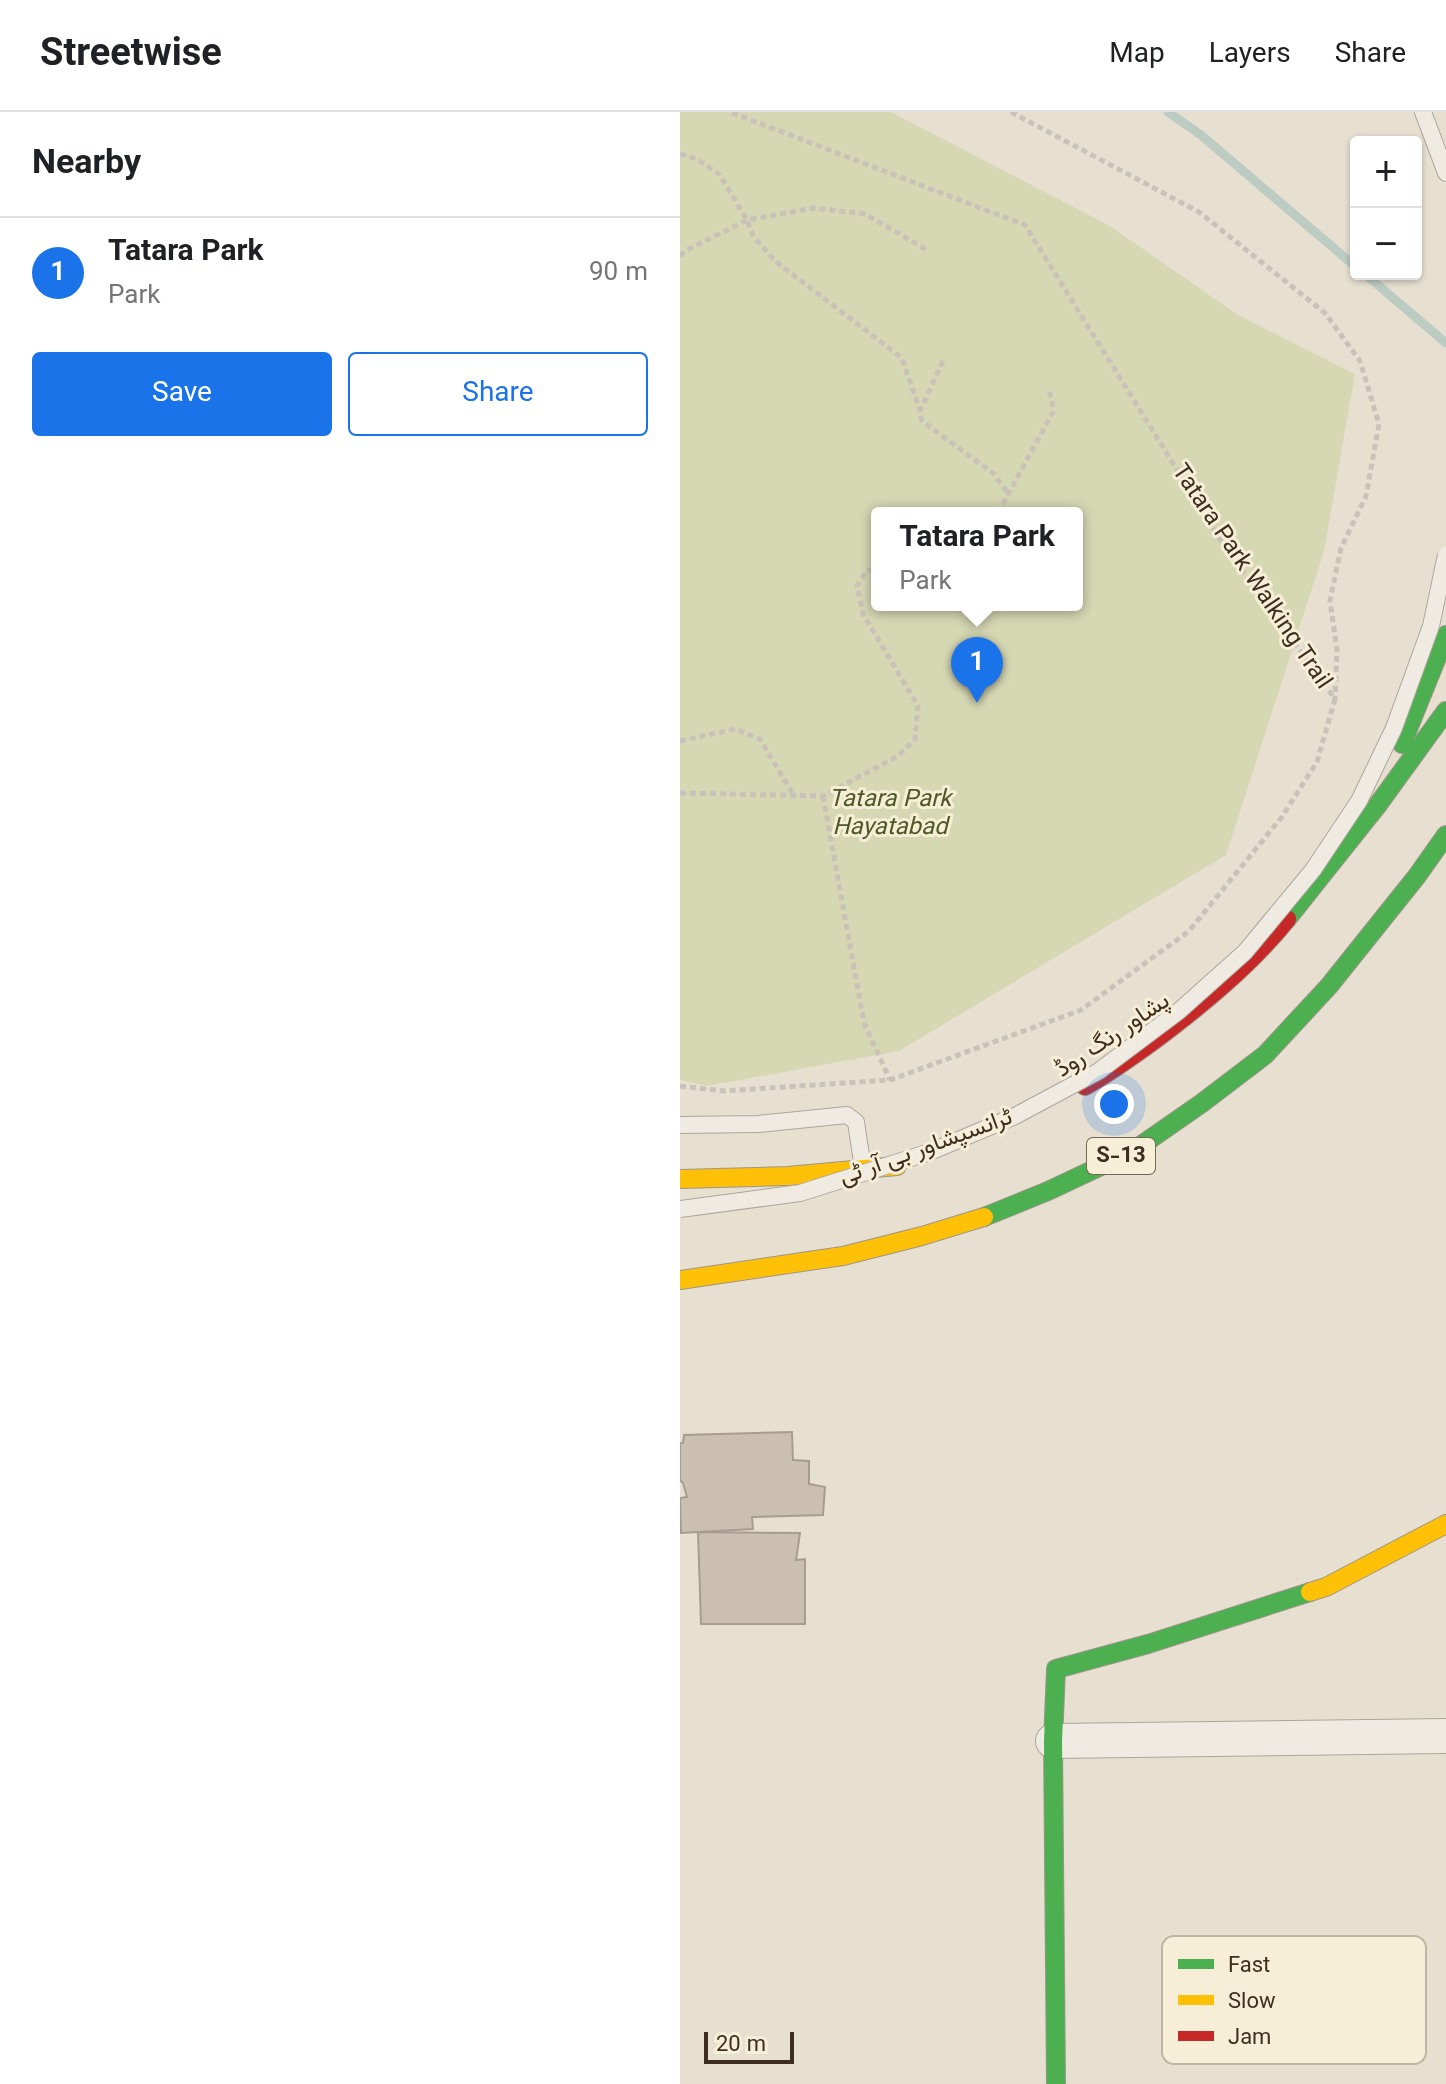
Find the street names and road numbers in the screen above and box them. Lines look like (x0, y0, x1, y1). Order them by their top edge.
street label: Tatara Park Walking Trail (1161, 456, 1341, 698)
street label: پشاور رنگ روڈ (1048, 983, 1178, 1089)
street label: ٹرانسپشاور بی آر ٹی (834, 1099, 1018, 1197)
road number: S-13 (1087, 1138, 1155, 1174)

